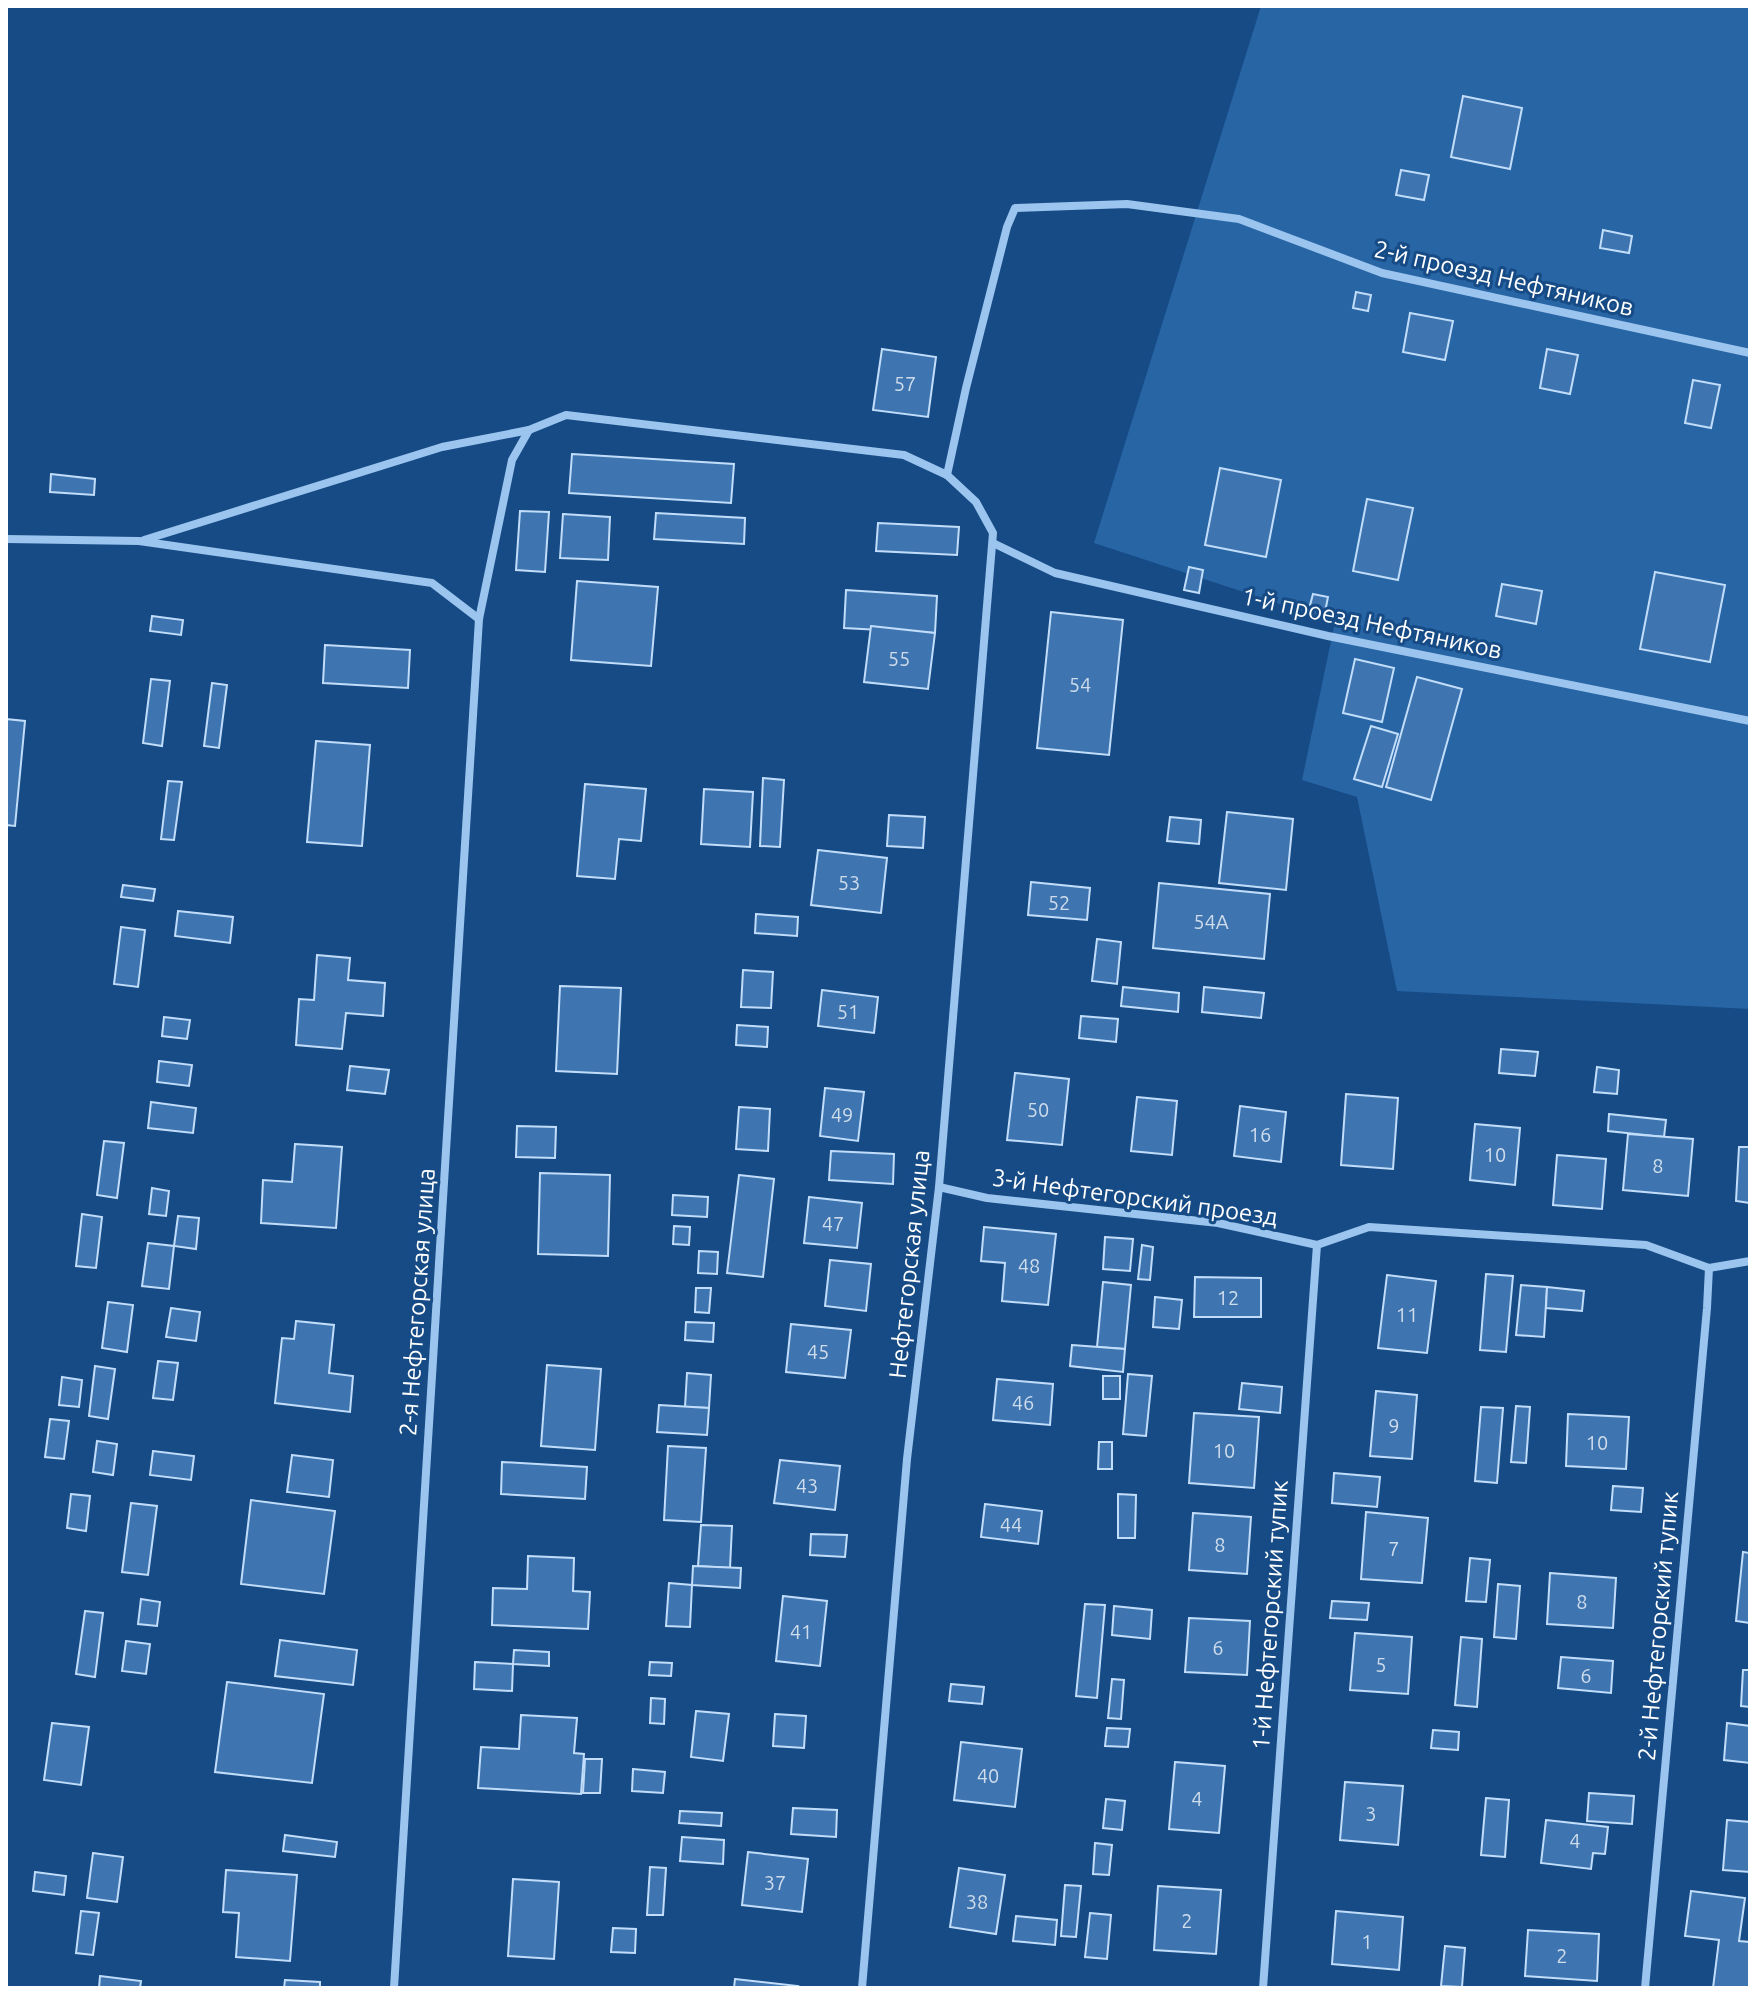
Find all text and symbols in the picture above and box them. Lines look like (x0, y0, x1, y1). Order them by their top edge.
street label: 2-й проезд Нефтяников (1372, 235, 1636, 321)
house number: 57 (894, 372, 916, 395)
street label: 1-й проезд Нефтяников (1239, 582, 1505, 664)
house number: 55 (888, 647, 910, 670)
house number: 54 (1069, 673, 1091, 696)
house number: 53 (838, 871, 860, 894)
house number: 52 (1048, 891, 1070, 914)
house number: 54А (1193, 910, 1229, 933)
house number: 51 (837, 1000, 859, 1023)
house number: 50 (1027, 1098, 1049, 1121)
house number: 49 (831, 1103, 853, 1126)
house number: 16 (1249, 1123, 1271, 1146)
house number: 10 (1484, 1143, 1506, 1166)
street label: Нефтегорская улица (884, 1148, 934, 1380)
house number: 8 (1652, 1154, 1664, 1177)
street label: 3-й Нефтегорский проезд (990, 1164, 1280, 1230)
street label: 2-я Нефтегорская улица (394, 1167, 440, 1437)
house number: 47 (822, 1212, 844, 1235)
house number: 48 (1018, 1254, 1040, 1277)
house number: 12 (1217, 1286, 1239, 1309)
house number: 11 (1396, 1303, 1418, 1326)
house number: 45 (807, 1340, 829, 1363)
house number: 46 (1012, 1391, 1034, 1414)
house number: 9 (1388, 1414, 1400, 1437)
house number: 10 (1586, 1431, 1608, 1454)
house number: 10 (1213, 1439, 1235, 1462)
house number: 43 (796, 1474, 818, 1497)
street label: 1-й Нефтегорский тупик (1247, 1479, 1293, 1751)
street label: 2-й Нефтегорский тупик (1633, 1490, 1683, 1762)
house number: 44 (1000, 1513, 1022, 1536)
house number: 8 (1214, 1533, 1226, 1556)
house number: 7 (1388, 1537, 1400, 1560)
house number: 8 (1576, 1590, 1588, 1613)
house number: 41 (790, 1620, 812, 1643)
house number: 6 (1212, 1636, 1224, 1659)
house number: 5 (1375, 1653, 1387, 1676)
house number: 6 (1580, 1664, 1592, 1687)
house number: 40 (977, 1764, 999, 1787)
house number: 4 (1191, 1787, 1203, 1810)
house number: 3 (1365, 1802, 1377, 1825)
house number: 4 (1569, 1829, 1581, 1852)
house number: 37 (764, 1871, 786, 1894)
house number: 38 (966, 1890, 988, 1913)
house number: 2 (1181, 1909, 1193, 1932)
house number: 1 (1361, 1930, 1373, 1953)
house number: 2 (1556, 1944, 1568, 1967)

